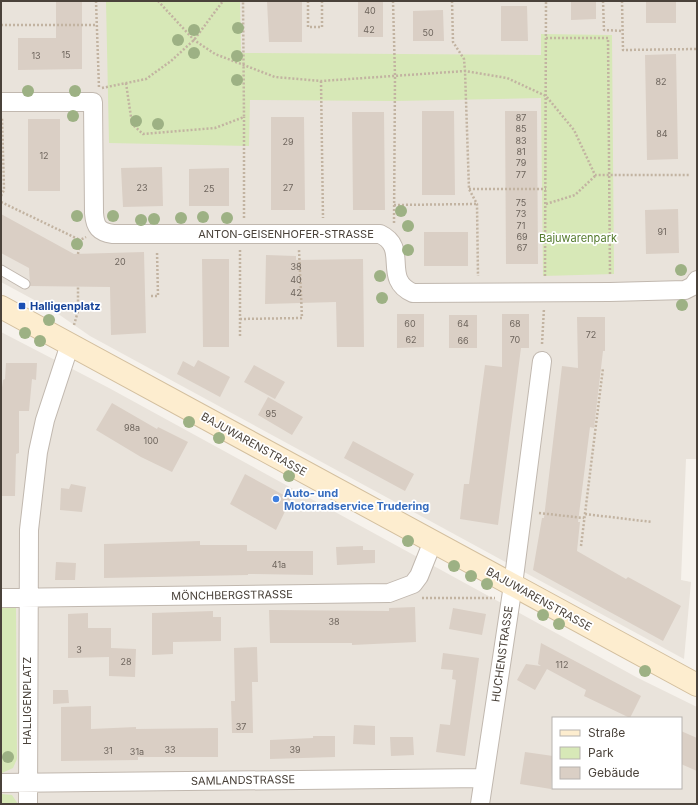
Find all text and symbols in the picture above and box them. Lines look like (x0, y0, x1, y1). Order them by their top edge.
house number: 40 (364, 5, 376, 16)
house number: 42 (363, 24, 375, 35)
house number: 50 (422, 27, 434, 38)
house number: 15 (61, 49, 71, 60)
house number: 13 (31, 50, 41, 61)
house number: 82 (655, 76, 667, 87)
house number: 87 (516, 112, 526, 123)
house number: 85 (515, 123, 527, 134)
house number: 84 (656, 128, 668, 139)
house number: 83 (515, 135, 527, 146)
house number: 29 (282, 136, 294, 147)
house number: 81 (516, 146, 526, 157)
house number: 12 (39, 150, 49, 161)
house number: 79 (516, 157, 527, 168)
house number: 77 (516, 169, 526, 180)
house number: 23 (136, 182, 148, 193)
house number: 27 (283, 182, 293, 193)
house number: 25 (204, 183, 214, 194)
house number: 75 (516, 197, 526, 208)
house number: 73 (516, 208, 527, 219)
house number: 71 (517, 220, 525, 231)
house number: 91 (657, 226, 667, 237)
street label: ANTON-GEISENHOFER-STRASSE (198, 227, 374, 241)
house number: 69 (516, 231, 528, 242)
park label: Bajuwarenpark (539, 231, 617, 245)
house number: 67 (517, 242, 527, 253)
house number: 20 (114, 256, 126, 267)
house number: 38 (290, 261, 302, 272)
house number: 40 (290, 274, 302, 285)
house number: 42 (290, 287, 302, 298)
place label: Halligenplatz (30, 299, 101, 313)
marker: Halligenplatz (17, 301, 27, 311)
house number: 60 (404, 318, 416, 329)
house number: 64 (457, 318, 469, 329)
house number: 68 (509, 318, 521, 329)
house number: 72 (586, 329, 596, 340)
house number: 62 (405, 334, 417, 345)
house number: 70 (510, 334, 521, 345)
house number: 66 (457, 335, 469, 346)
house number: 95 (265, 408, 277, 419)
street label: BAJUWARENSTRASSE (199, 409, 309, 479)
house number: 98a (124, 422, 140, 433)
house number: 100 (143, 435, 159, 446)
place label: Auto- und Motorradservice Trudering (284, 486, 429, 513)
marker: Auto- und Motorradservice Trudering (271, 494, 281, 504)
house number: 41a (272, 559, 286, 570)
street label: BAJUWARENSTRASSE (484, 564, 594, 634)
street label: MÖNCHBERGSTRASSE (171, 587, 293, 603)
street label: HUCHENSTRASSE (488, 605, 516, 703)
house number: 38 (328, 616, 340, 627)
house number: 3 (76, 644, 82, 655)
house number: 28 (120, 656, 132, 667)
street label: HALLIGENPLATZ (20, 657, 34, 745)
house number: 112 (556, 659, 568, 670)
legend (552, 717, 682, 789)
house number: 37 (236, 721, 246, 732)
text: Straße (588, 725, 625, 740)
house number: 33 (164, 744, 176, 755)
house number: 39 (289, 744, 301, 755)
house number: 31 (103, 745, 113, 756)
text: Park (588, 745, 614, 760)
house number: 31a (130, 746, 144, 757)
text: Gebäude (588, 765, 640, 780)
street label: SAMLANDSTRASSE (191, 772, 295, 788)

